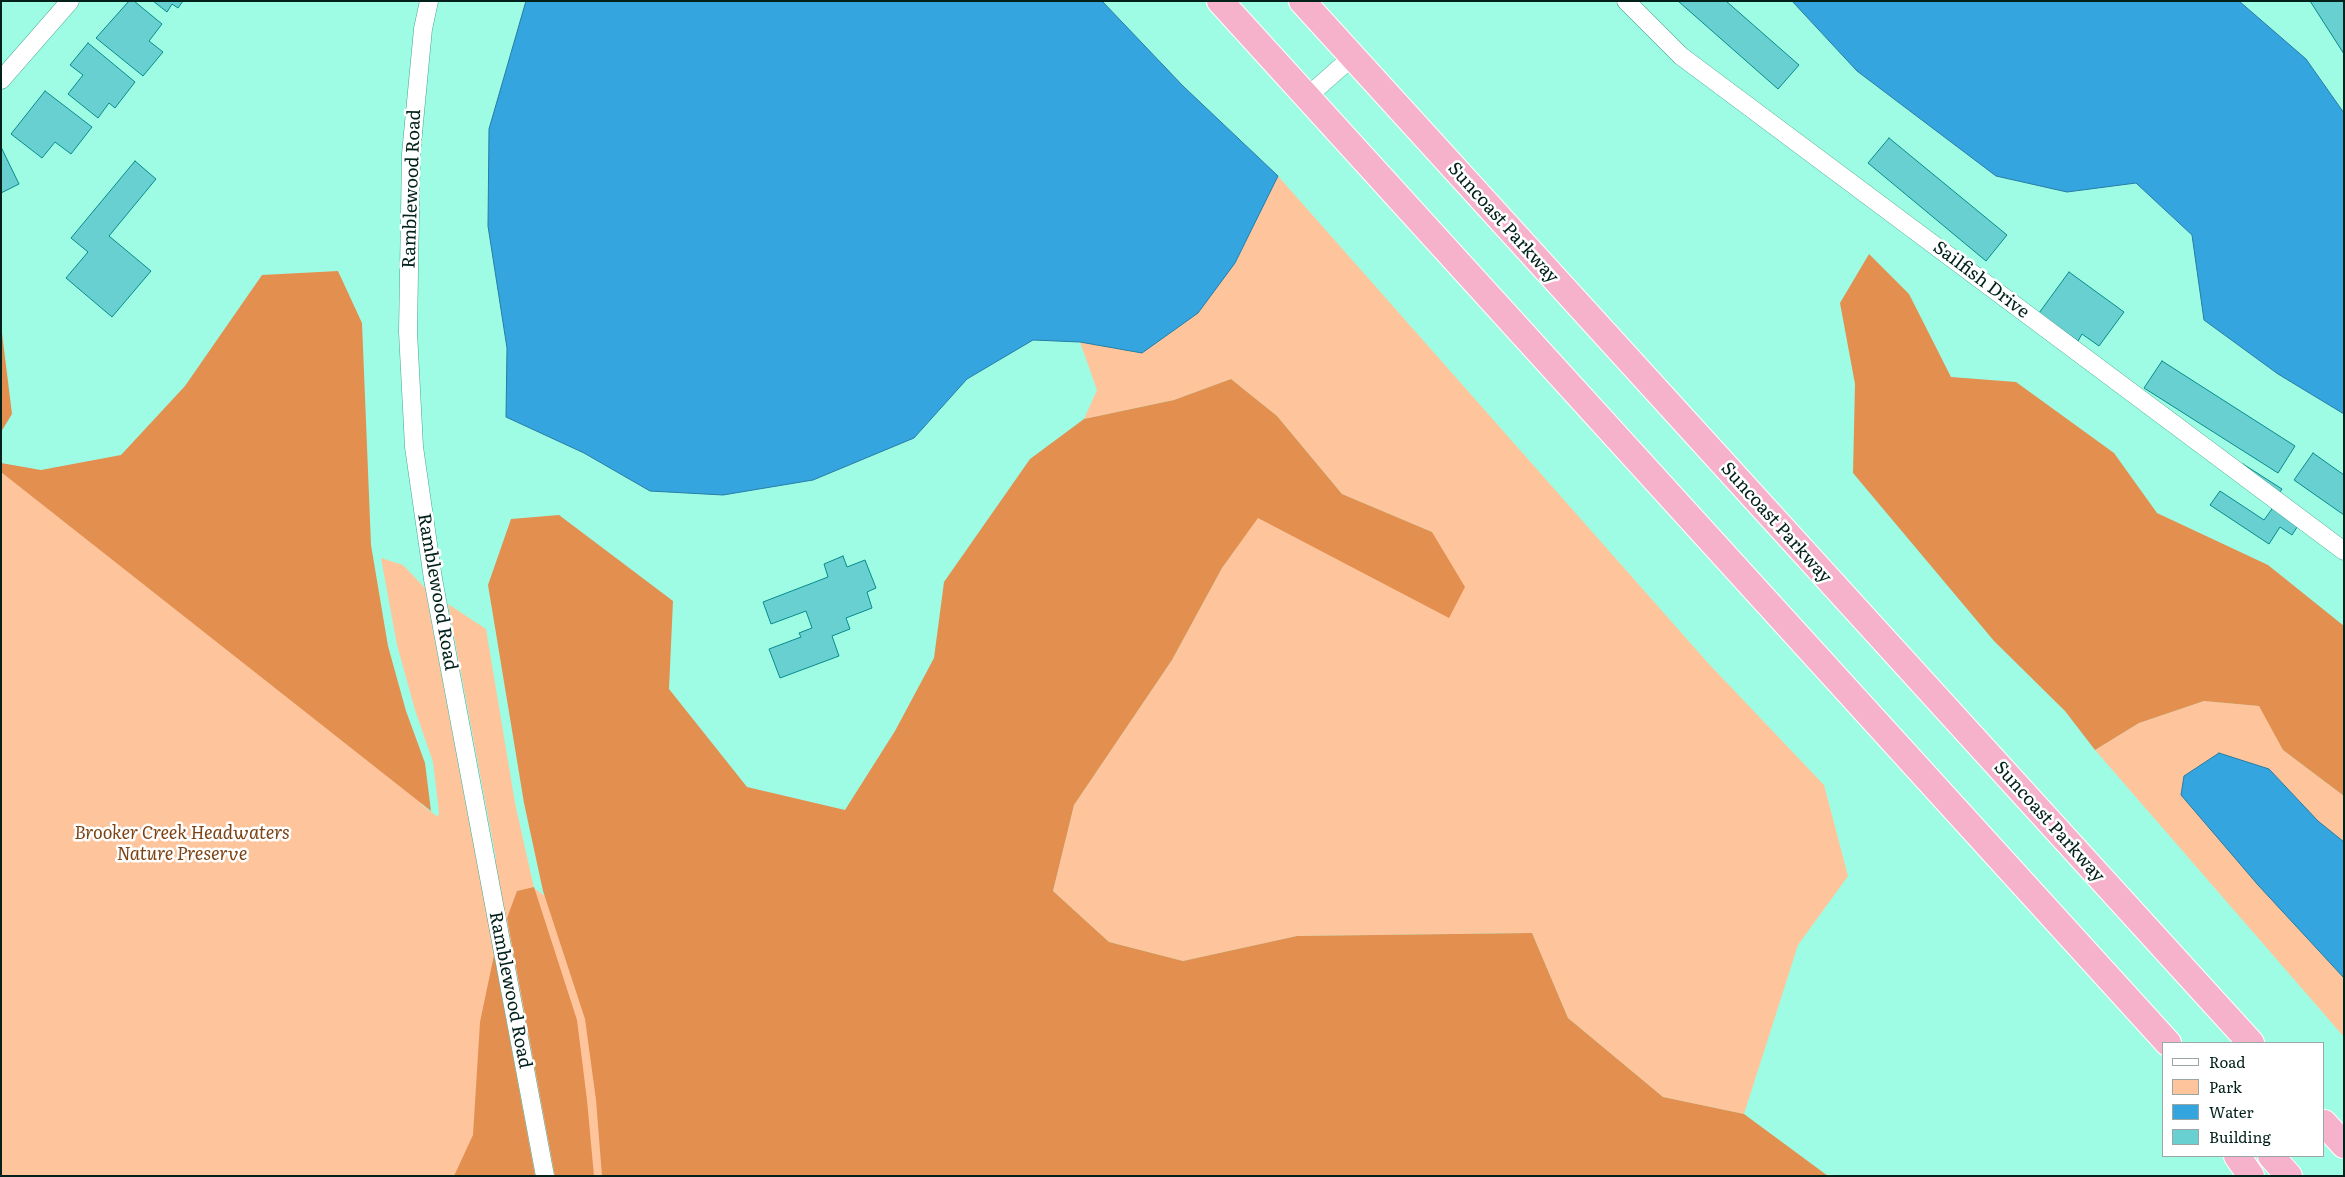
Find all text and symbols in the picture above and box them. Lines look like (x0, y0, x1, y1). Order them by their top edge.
street label: Ramblewood Road (398, 109, 426, 269)
street label: Suncoast Parkway (1443, 158, 1563, 288)
street label: Sailfish Drive (1929, 237, 2033, 323)
street label: Suncoast Parkway (1716, 458, 1836, 588)
street label: Ramblewood Road (413, 512, 461, 672)
street label: Suncoast Parkway (1989, 757, 2109, 887)
park label: Brooker Creek Headwaters Nature Preserve (74, 823, 290, 866)
street label: Ramblewood Road (484, 910, 536, 1070)
legend (2162, 1042, 2325, 1157)
text: Road (2209, 1050, 2245, 1073)
text: Park (2209, 1075, 2242, 1098)
text: Water (2209, 1100, 2254, 1123)
text: Building (2209, 1125, 2271, 1148)

